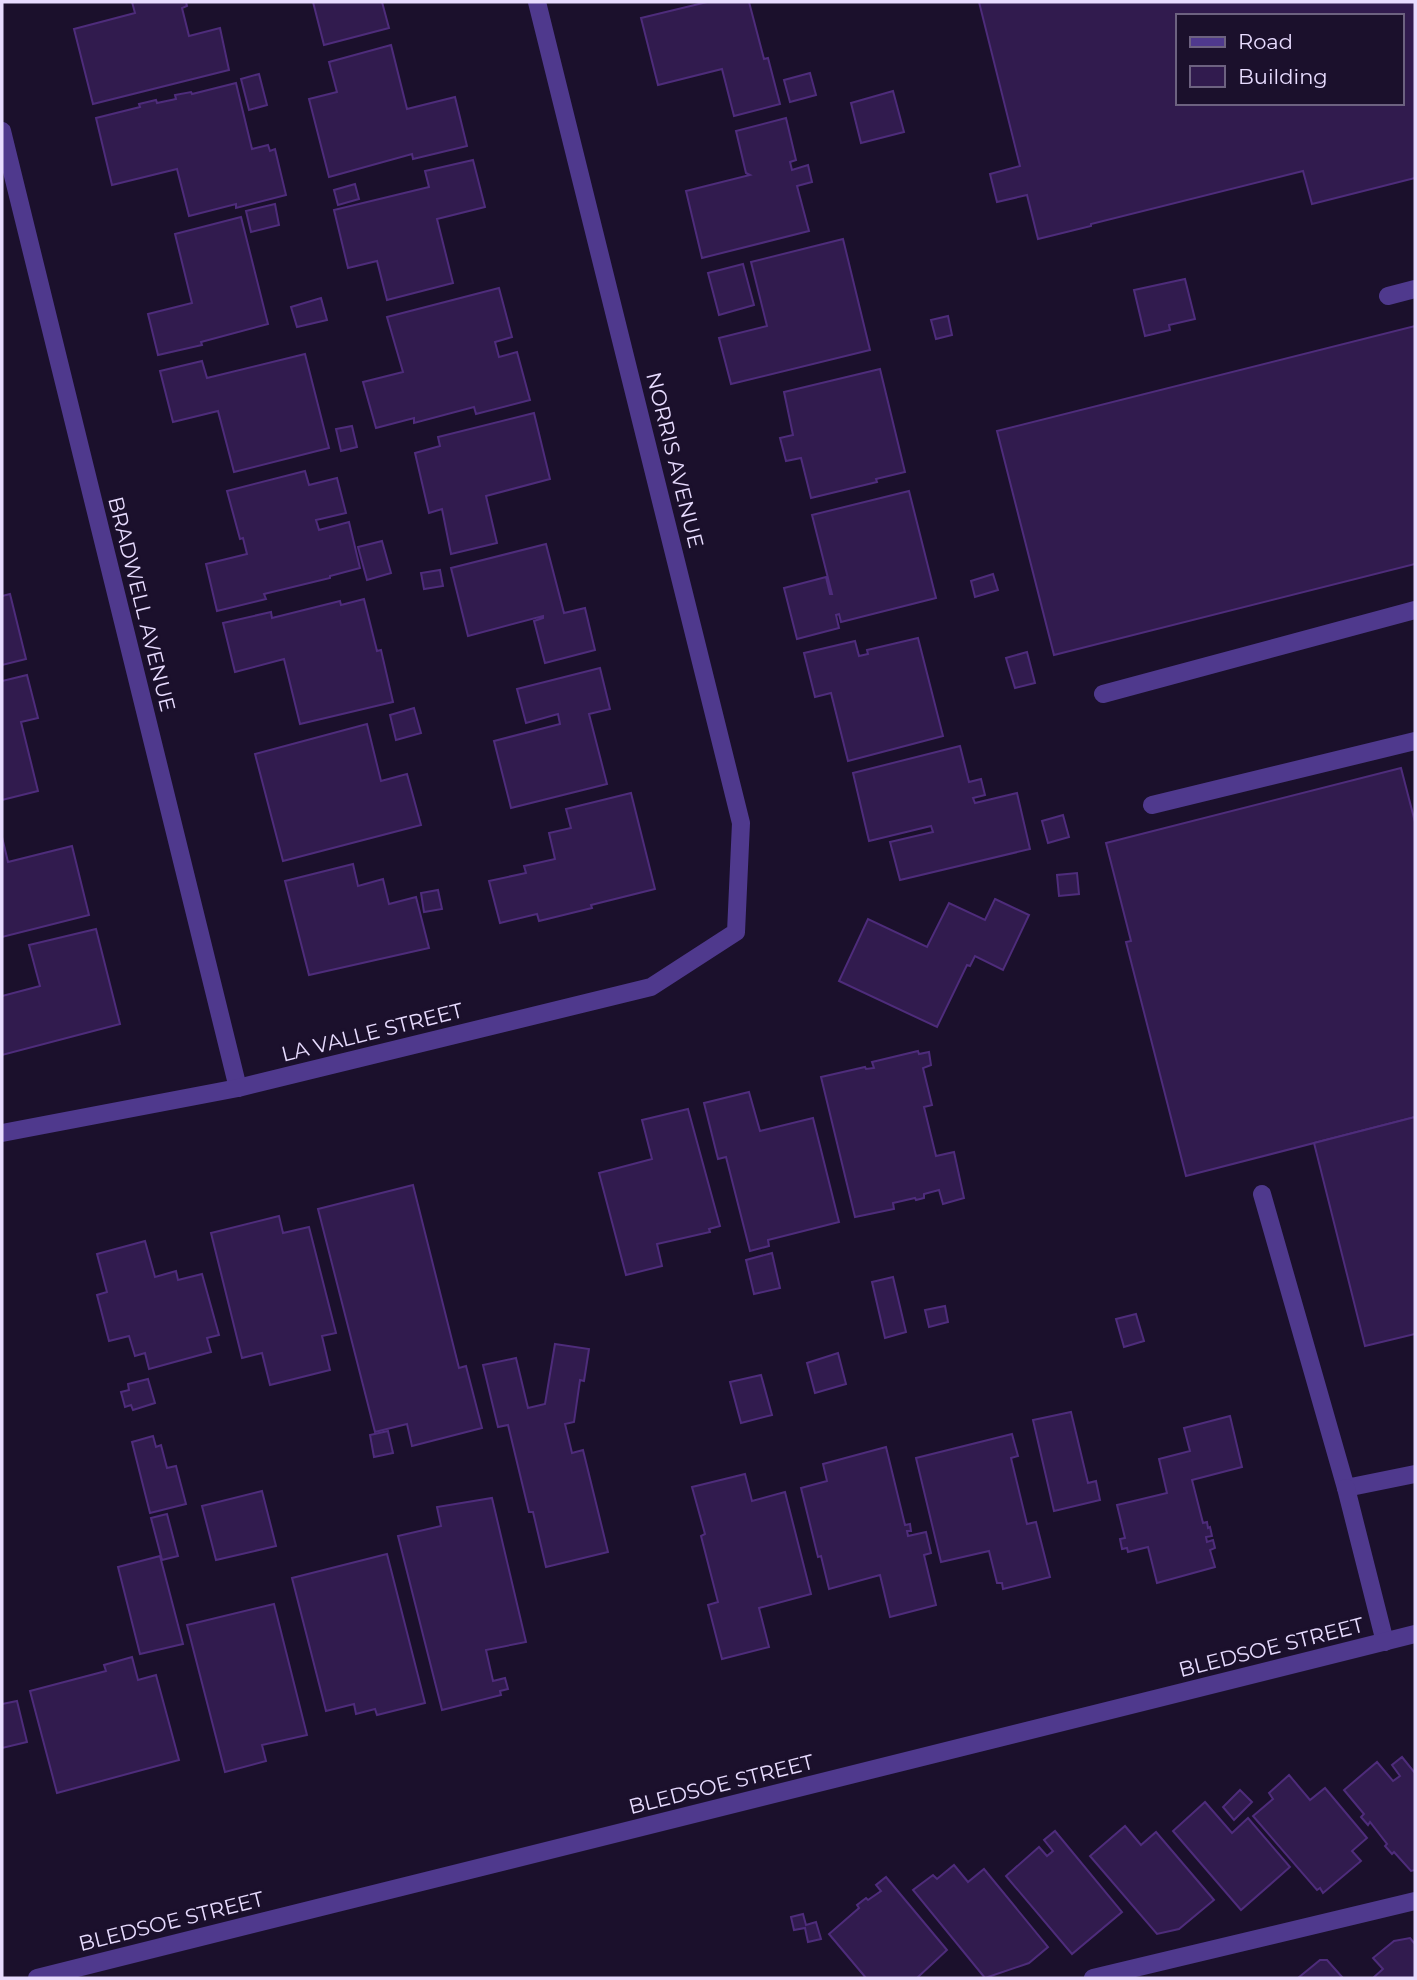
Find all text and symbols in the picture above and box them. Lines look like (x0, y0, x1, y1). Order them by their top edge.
legend (1176, 14, 1403, 105)
text: Road (1238, 29, 1293, 54)
text: Building (1238, 64, 1328, 89)
street label: NORRIS AVENUE (641, 370, 709, 550)
street label: BRADWELL AVENUE (103, 494, 181, 714)
street label: LA VALLE STREET (279, 997, 465, 1067)
street label: BLEDSOE STREET (1176, 1612, 1366, 1682)
street label: BLEDSOE STREET (626, 1749, 816, 1819)
street label: BLEDSOE STREET (76, 1886, 266, 1956)

